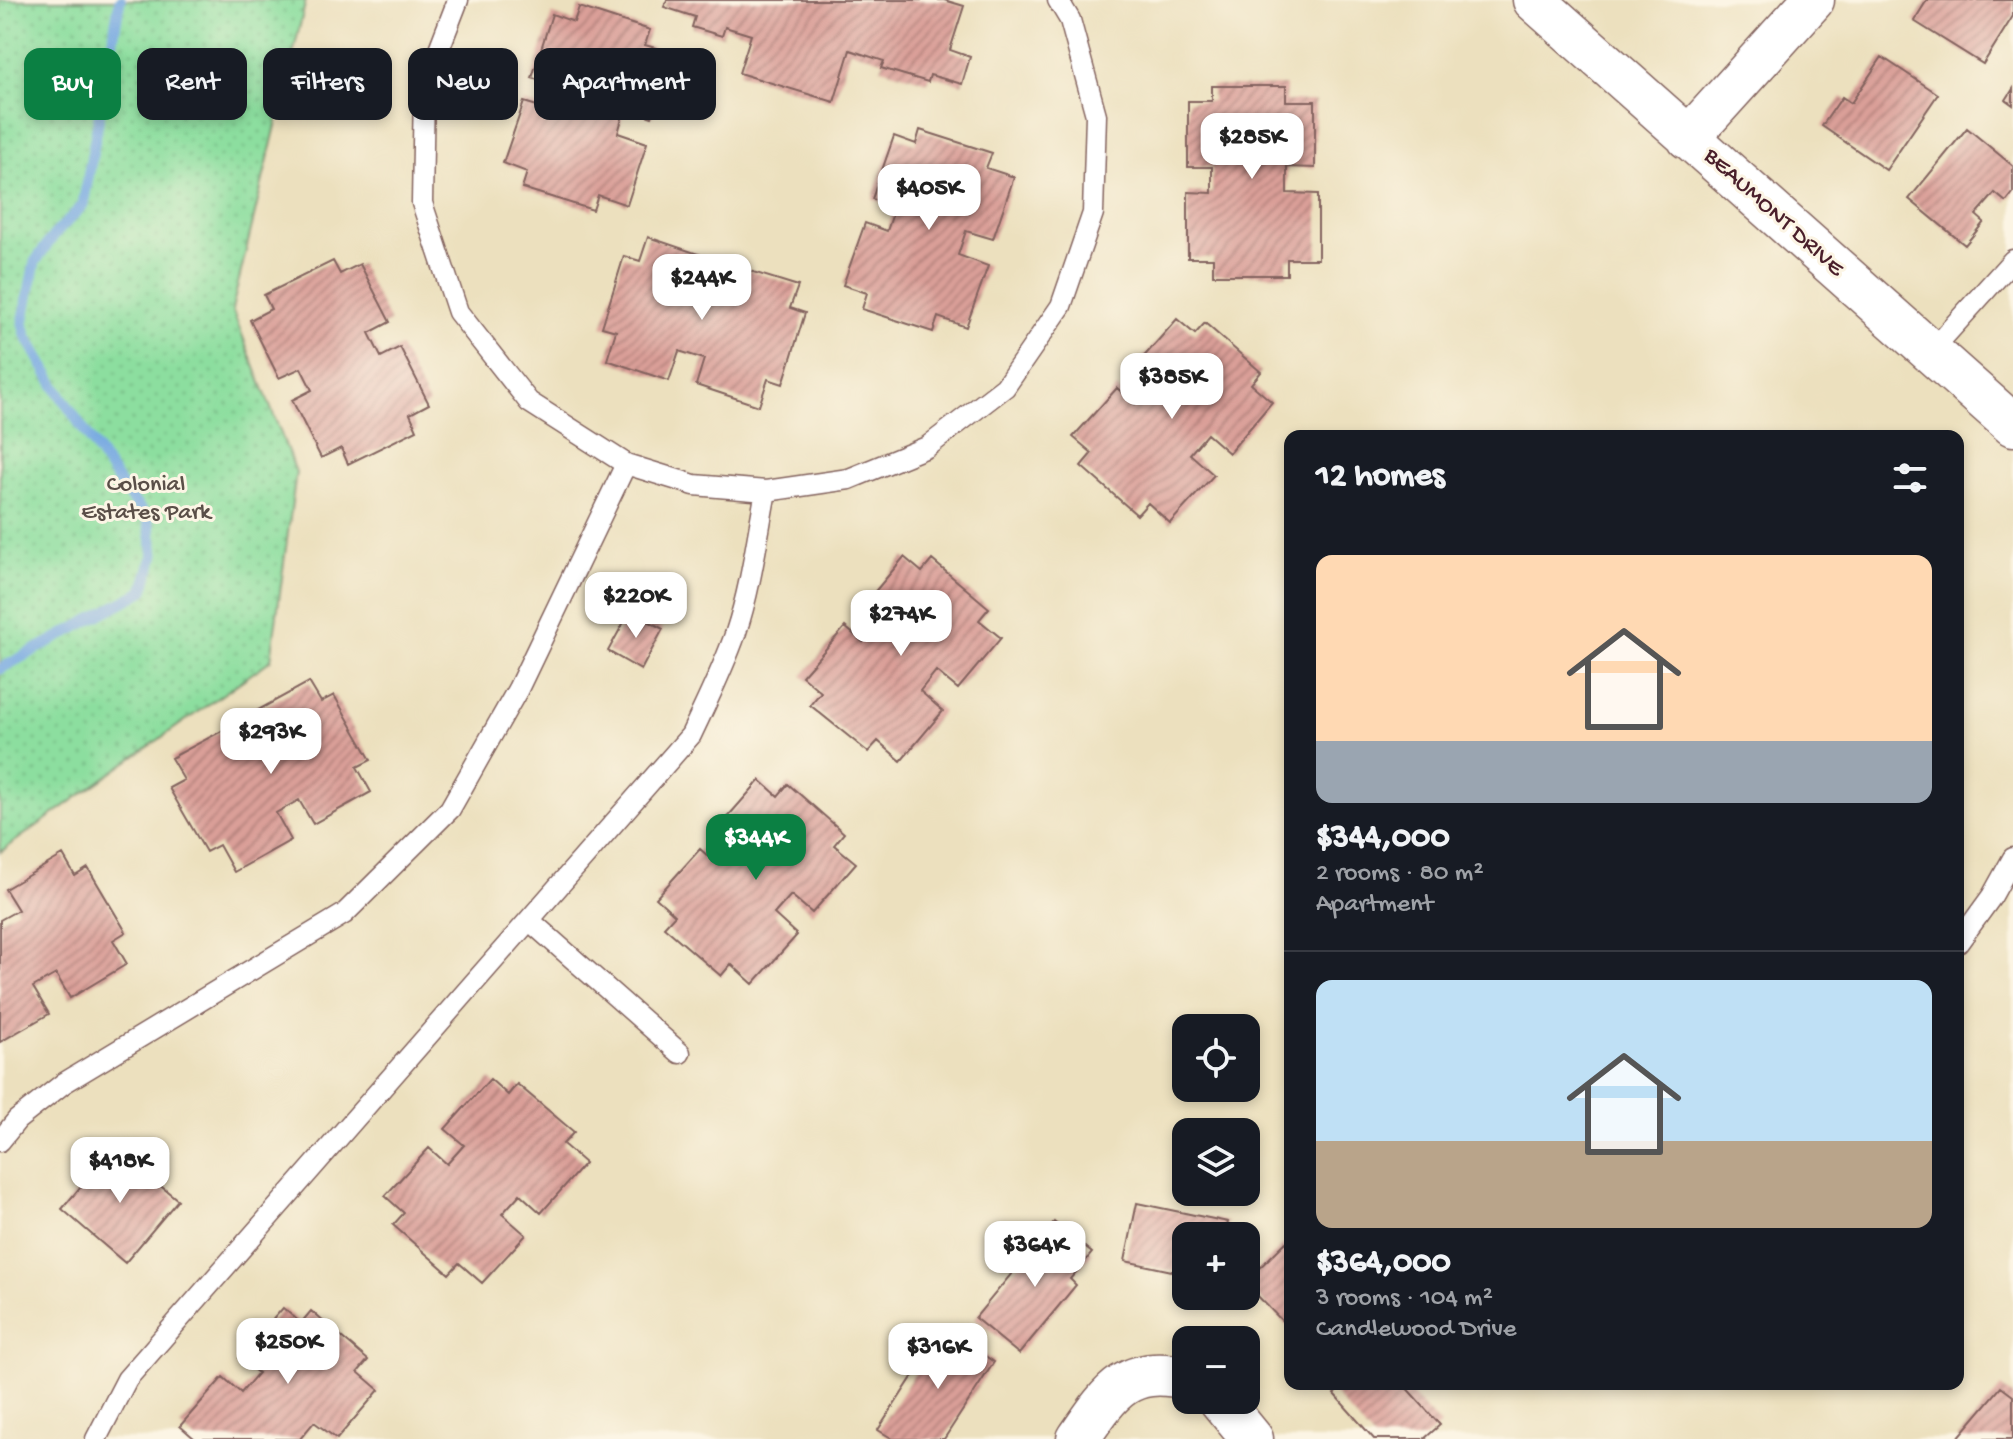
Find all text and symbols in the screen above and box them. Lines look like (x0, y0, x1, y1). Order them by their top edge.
chip: Buy (24, 48, 121, 120)
chip: Rent (137, 48, 247, 120)
chip: Filters (263, 48, 392, 120)
chip: New (408, 48, 518, 120)
chip: Apartment (534, 48, 716, 120)
pin: $285K (1196, 113, 1308, 181)
text: $285K (1219, 123, 1285, 154)
street label: BEAUMONT DRIVE (1696, 142, 1850, 284)
pin: $405K (873, 164, 985, 232)
text: $405K (896, 174, 962, 205)
pin: $244K (646, 254, 758, 322)
text: $244K (670, 264, 734, 295)
pin: $385K (1116, 353, 1228, 421)
text: $385K (1138, 363, 1206, 394)
icon: filters (1888, 456, 1932, 500)
text: 12 homes (1316, 458, 1445, 498)
park label: Colonial Estates Park (81, 471, 213, 528)
pin: $220K (580, 572, 692, 640)
text: $220K (603, 582, 669, 613)
pin: $274K (845, 590, 957, 658)
text: $274K (869, 600, 933, 631)
icon: home (1552, 607, 1696, 751)
pin: $293K (215, 708, 327, 776)
text: $293K (238, 718, 304, 749)
pin: $344K (700, 814, 812, 882)
text: $344,000 (1316, 819, 1450, 859)
text: $344K (724, 824, 788, 855)
text: 2 rooms · 80 m² (1316, 859, 1484, 890)
text: Apartment (1316, 890, 1433, 921)
map controls (1172, 1014, 1260, 1414)
button: locate (1172, 1014, 1260, 1102)
icon: home (1552, 1032, 1696, 1176)
button: layers (1172, 1118, 1260, 1206)
pin: $418K (64, 1137, 176, 1205)
text: $418K (88, 1147, 152, 1178)
pin: $364K (979, 1221, 1091, 1289)
button: + (1172, 1222, 1260, 1310)
text: $364K (1003, 1231, 1067, 1262)
text: $364,000 (1316, 1244, 1451, 1284)
text: 3 rooms · 104 m² (1316, 1284, 1493, 1315)
text: Candlewood Drive (1316, 1315, 1516, 1346)
pin: $250K (232, 1318, 344, 1386)
pin: $316K (882, 1323, 994, 1391)
button: − (1172, 1326, 1260, 1414)
text: $250K (254, 1328, 322, 1359)
text: $316K (906, 1333, 970, 1364)

